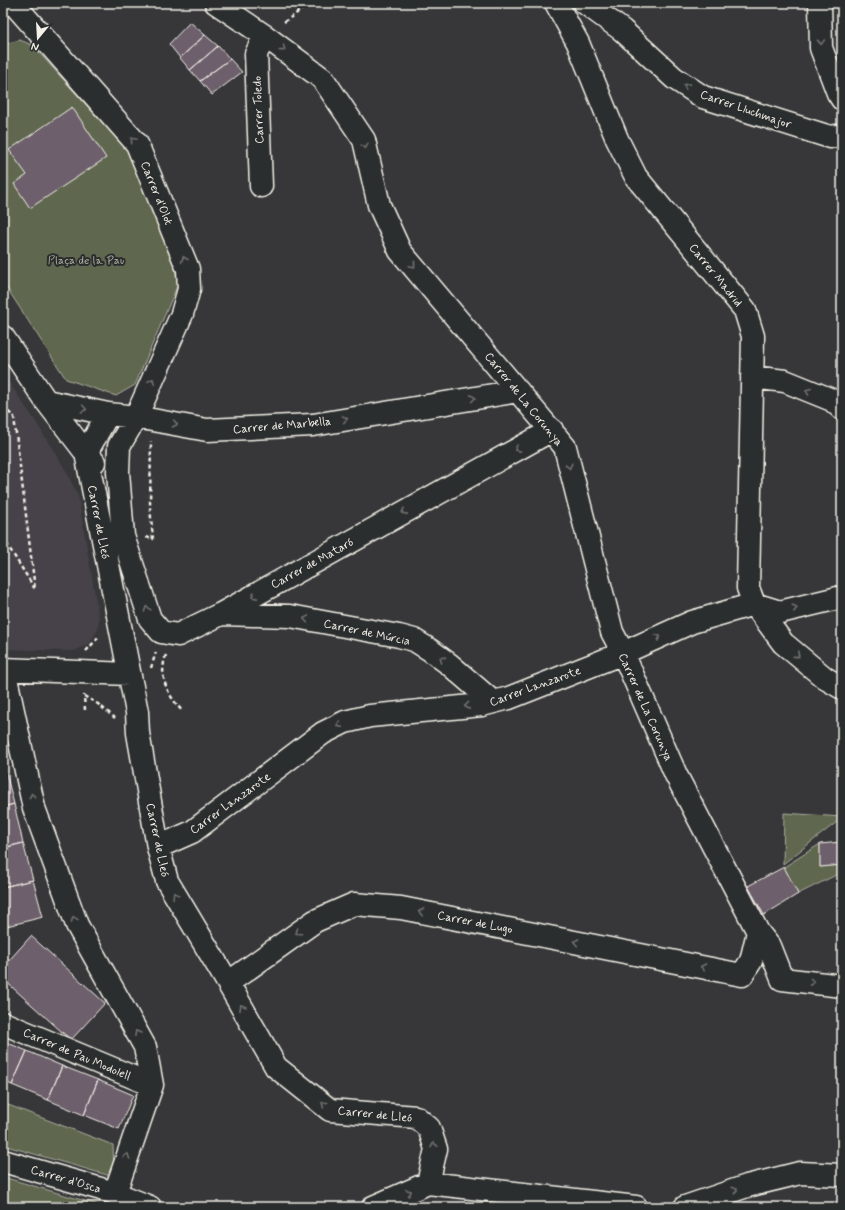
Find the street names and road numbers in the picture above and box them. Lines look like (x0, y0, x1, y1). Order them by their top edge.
street label: Carrer Toledo (250, 76, 268, 144)
street label: Carrer Lluchmajor (698, 87, 794, 133)
street label: Carrer d'Olot (136, 159, 176, 228)
street label: Carrer Madrid (685, 241, 746, 311)
street label: Carrer de La Corunya (480, 349, 566, 450)
street label: Carrer de Marbella (232, 414, 332, 438)
street label: Carrer de Lleó (83, 484, 113, 561)
street label: Carrer de Mataró (268, 535, 357, 593)
street label: Carrer de Múrcia (322, 616, 412, 650)
street label: Carrer de La Corunya (614, 651, 676, 764)
street label: Carrer Lanzarote (487, 663, 583, 711)
street label: Carrer Lanzarote (187, 769, 274, 839)
street label: Carrer de Lleó (141, 802, 173, 879)
street label: Carrer de Lugo (436, 908, 514, 938)
street label: Carrer de Pau Modolell (20, 1025, 133, 1085)
street label: Carrer de Lleó (337, 1103, 413, 1127)
street label: Carrer d'Osca (29, 1162, 103, 1198)

